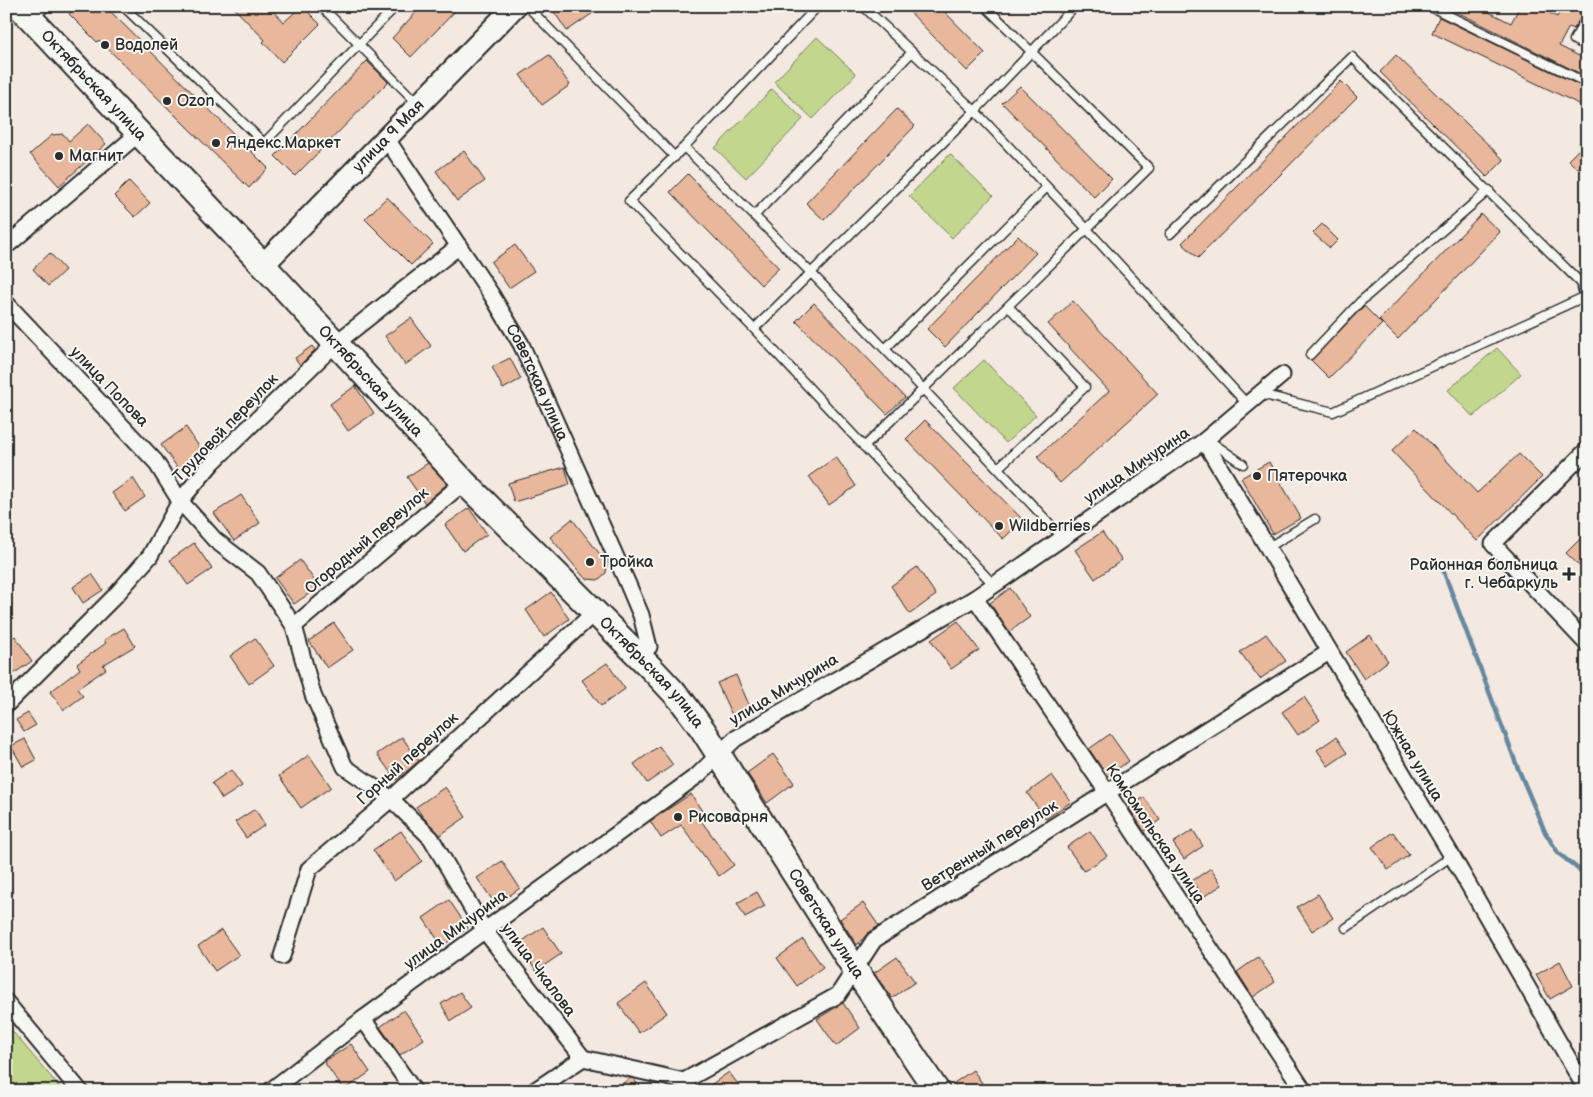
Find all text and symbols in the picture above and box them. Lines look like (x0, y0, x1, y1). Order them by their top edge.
street label: Октябрьская улица (37, 26, 151, 145)
place label: Водолей (115, 36, 178, 55)
marker: Водолей (99, 39, 111, 51)
place label: Ozon (177, 92, 215, 111)
marker: Ozon (161, 95, 173, 107)
street label: улица 9 Мая (349, 96, 428, 176)
place label: Яндекс.Маркет (226, 134, 341, 153)
marker: Яндекс.Маркет (210, 137, 222, 149)
place label: Магнит (69, 147, 124, 166)
marker: Магнит (53, 150, 65, 162)
street label: Советская улица (502, 320, 573, 444)
street label: Октябрьская улица (314, 321, 427, 441)
street label: улица Попова (66, 343, 152, 432)
street label: Трудовой переулок (169, 369, 283, 486)
street label: улица Мичурина (1081, 423, 1194, 508)
place label: Пятерочка (1267, 467, 1348, 486)
marker: Пятерочка (1251, 470, 1263, 482)
street label: Огородный переулок (301, 483, 433, 598)
place label: Wildberries (1009, 517, 1090, 536)
marker: Wildberries (993, 520, 1005, 532)
place label: Тройка (600, 553, 654, 572)
marker: Тройка (584, 556, 596, 568)
place label: Районная больница г. Чебаркуль (1409, 556, 1559, 593)
marker: Районная больница г. Чебаркуль (1562, 567, 1576, 581)
street label: Октябрьская улица (595, 613, 708, 732)
street label: улица Мичурина (726, 650, 842, 730)
street label: Южная улица (1377, 707, 1447, 805)
street label: Горный переулок (353, 708, 463, 809)
street label: Комсомольская улица (1101, 761, 1209, 908)
street label: Ветренный переулок (918, 796, 1062, 896)
place label: Рисоварня (688, 808, 768, 827)
marker: Рисоварня (672, 811, 684, 823)
street label: Советская улица (784, 865, 869, 983)
street label: улица Мичурина (401, 886, 512, 974)
street label: улица Чкалова (497, 919, 580, 1021)

